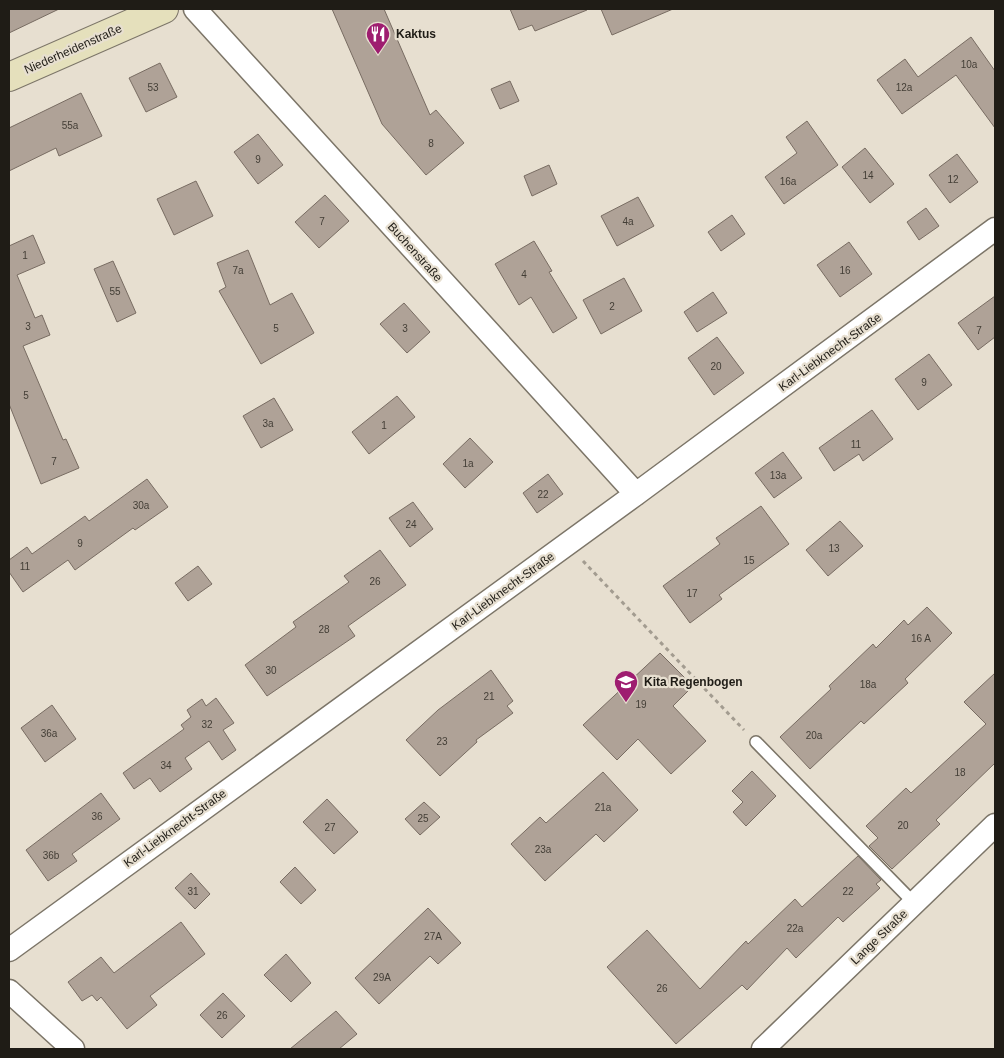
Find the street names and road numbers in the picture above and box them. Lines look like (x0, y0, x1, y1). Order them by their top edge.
street label: Niederheidenstraße (22, 21, 124, 77)
street label: Buchenstraße (385, 220, 445, 285)
street label: Karl-Liebknecht-Straße (776, 310, 884, 394)
street label: Karl-Liebknecht-Straße (449, 549, 557, 633)
street label: Karl-Liebknecht-Straße (121, 786, 229, 870)
street label: Lange Straße (848, 906, 910, 967)

